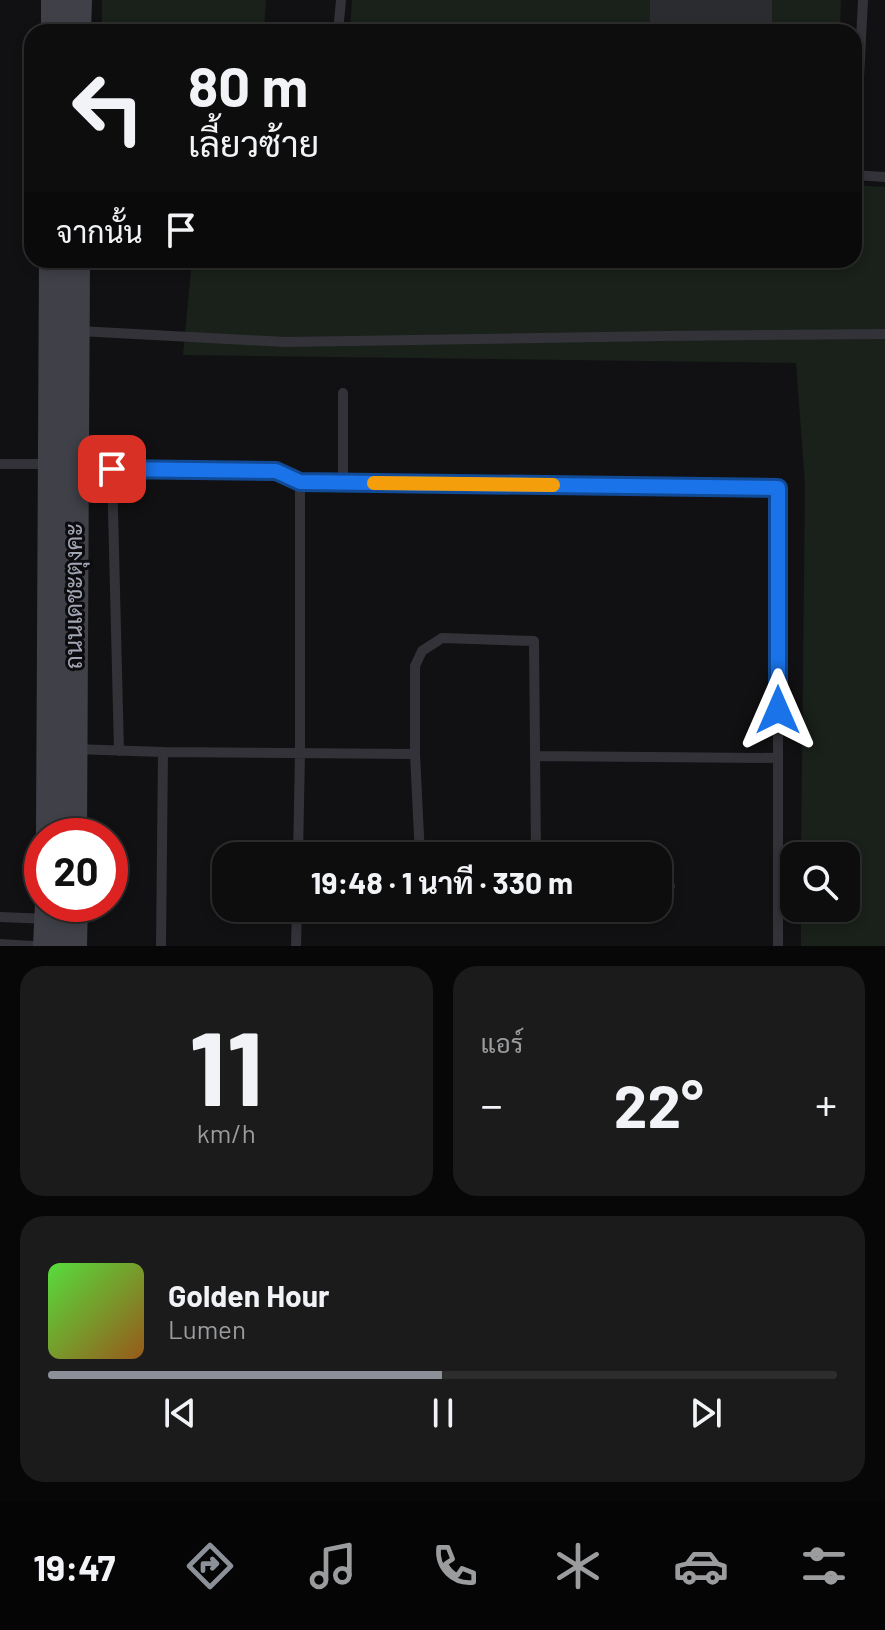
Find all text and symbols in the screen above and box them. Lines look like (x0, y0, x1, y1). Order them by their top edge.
text: 80 m (188, 51, 308, 118)
icon: left (56, 56, 160, 160)
text: เลี้ยวซ้าย (188, 121, 319, 164)
icon: arrive (159, 208, 203, 252)
text: จากนั้น (56, 213, 143, 249)
pin (78, 435, 146, 503)
icon: arrive (90, 447, 134, 491)
street label: ถนนเดชะตุงคะ (58, 523, 90, 669)
position arrow (736, 668, 820, 752)
speed limit sign: 20 (24, 818, 128, 922)
map controls (780, 842, 860, 922)
button: search (780, 842, 860, 922)
text: 19:48 · 1 นาที · 330 m (311, 864, 573, 900)
text: 11 (189, 1002, 263, 1127)
text: แอร์ (481, 1027, 523, 1058)
text: 22° (614, 1068, 704, 1140)
text: − (481, 1077, 503, 1130)
text: + (815, 1077, 837, 1130)
text: km/h (197, 1117, 256, 1148)
text: Golden Hour (168, 1277, 330, 1313)
text: Lumen (168, 1313, 246, 1344)
icon: previous (158, 1391, 202, 1435)
icon: pause (421, 1391, 465, 1435)
icon: next (684, 1391, 728, 1435)
icon: directions (182, 1538, 238, 1594)
icon: music (305, 1538, 361, 1594)
icon: phone (427, 1538, 483, 1594)
icon: climate (550, 1538, 606, 1594)
icon: car (673, 1538, 729, 1594)
icon: filters (796, 1538, 852, 1594)
text: 19:47 (33, 1545, 115, 1588)

